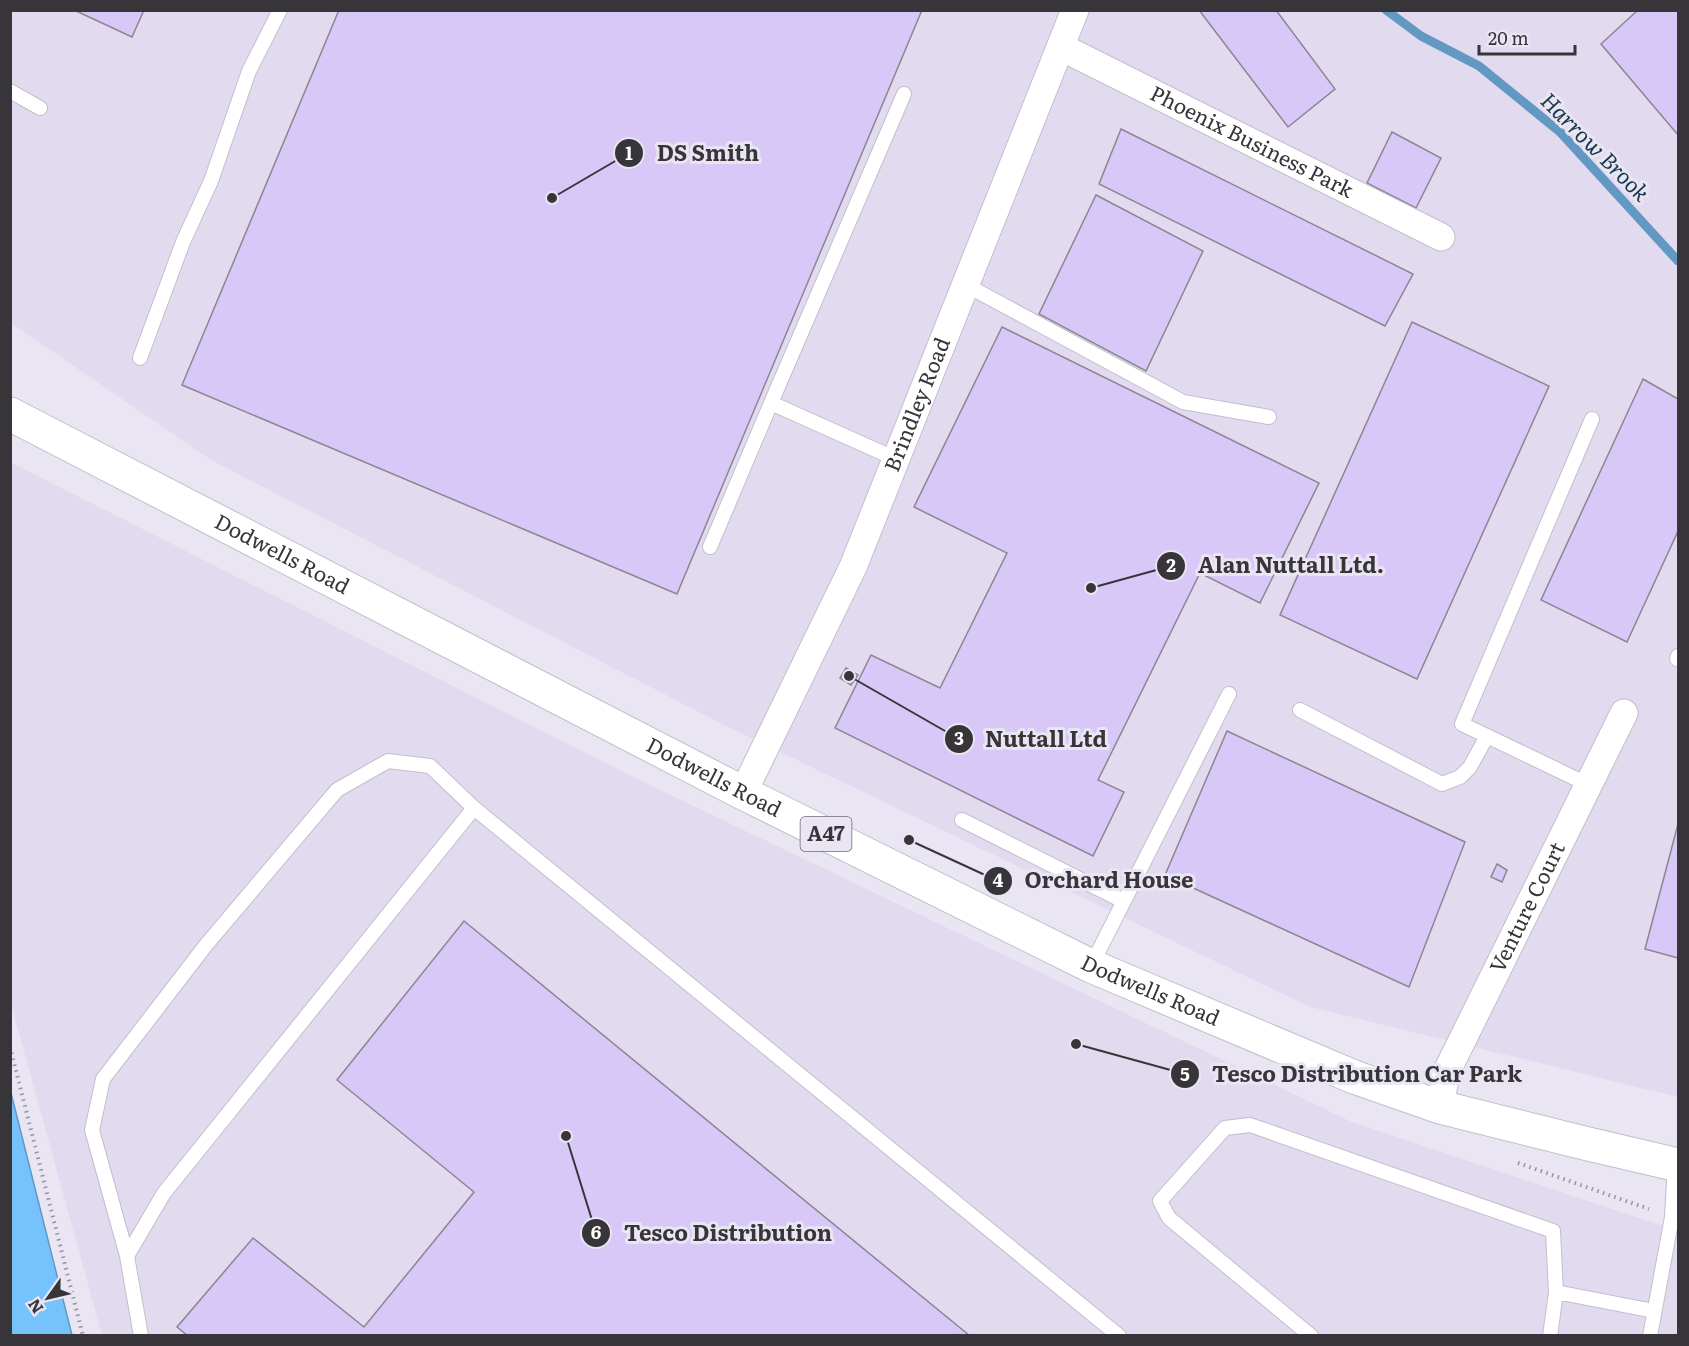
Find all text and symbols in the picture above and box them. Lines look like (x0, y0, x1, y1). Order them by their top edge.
scale bar (1479, 18, 1575, 56)
text: 20 m (1488, 24, 1529, 51)
street label: Phoenix Business Park (1146, 76, 1360, 204)
water label: Harrow Brook (1534, 84, 1658, 208)
callout: DS Smith (614, 133, 771, 173)
text: DS Smith (657, 135, 759, 168)
text: 1 (625, 139, 633, 166)
street label: Brindley Road (875, 332, 956, 476)
street label: Dodwells Road (210, 505, 356, 600)
callout: Alan Nuttall Ltd. (1156, 546, 1396, 586)
text: Alan Nuttall Ltd. (1198, 547, 1384, 580)
text: 2 (1166, 551, 1176, 578)
callout: Nuttall Ltd (944, 719, 1119, 759)
text: Nuttall Ltd (985, 721, 1107, 754)
text: 3 (954, 724, 964, 751)
street label: Dodwells Road (642, 728, 788, 823)
road number: A47 (800, 817, 852, 851)
street label: Venture Court (1480, 835, 1571, 977)
callout: Orchard House (983, 861, 1206, 901)
text: Orchard House (1024, 862, 1194, 895)
text: 4 (993, 866, 1004, 893)
street label: Dodwells Road (1076, 945, 1225, 1032)
callout: Tesco Distribution Car Park (1170, 1054, 1533, 1094)
text: Tesco Distribution Car Park (1212, 1056, 1522, 1089)
text: 5 (1180, 1060, 1190, 1087)
callout: Tesco Distribution (581, 1213, 844, 1253)
text: Tesco Distribution (624, 1215, 832, 1248)
text: 6 (591, 1218, 601, 1245)
north arrow (18, 1268, 78, 1328)
text: N (21, 1295, 48, 1319)

